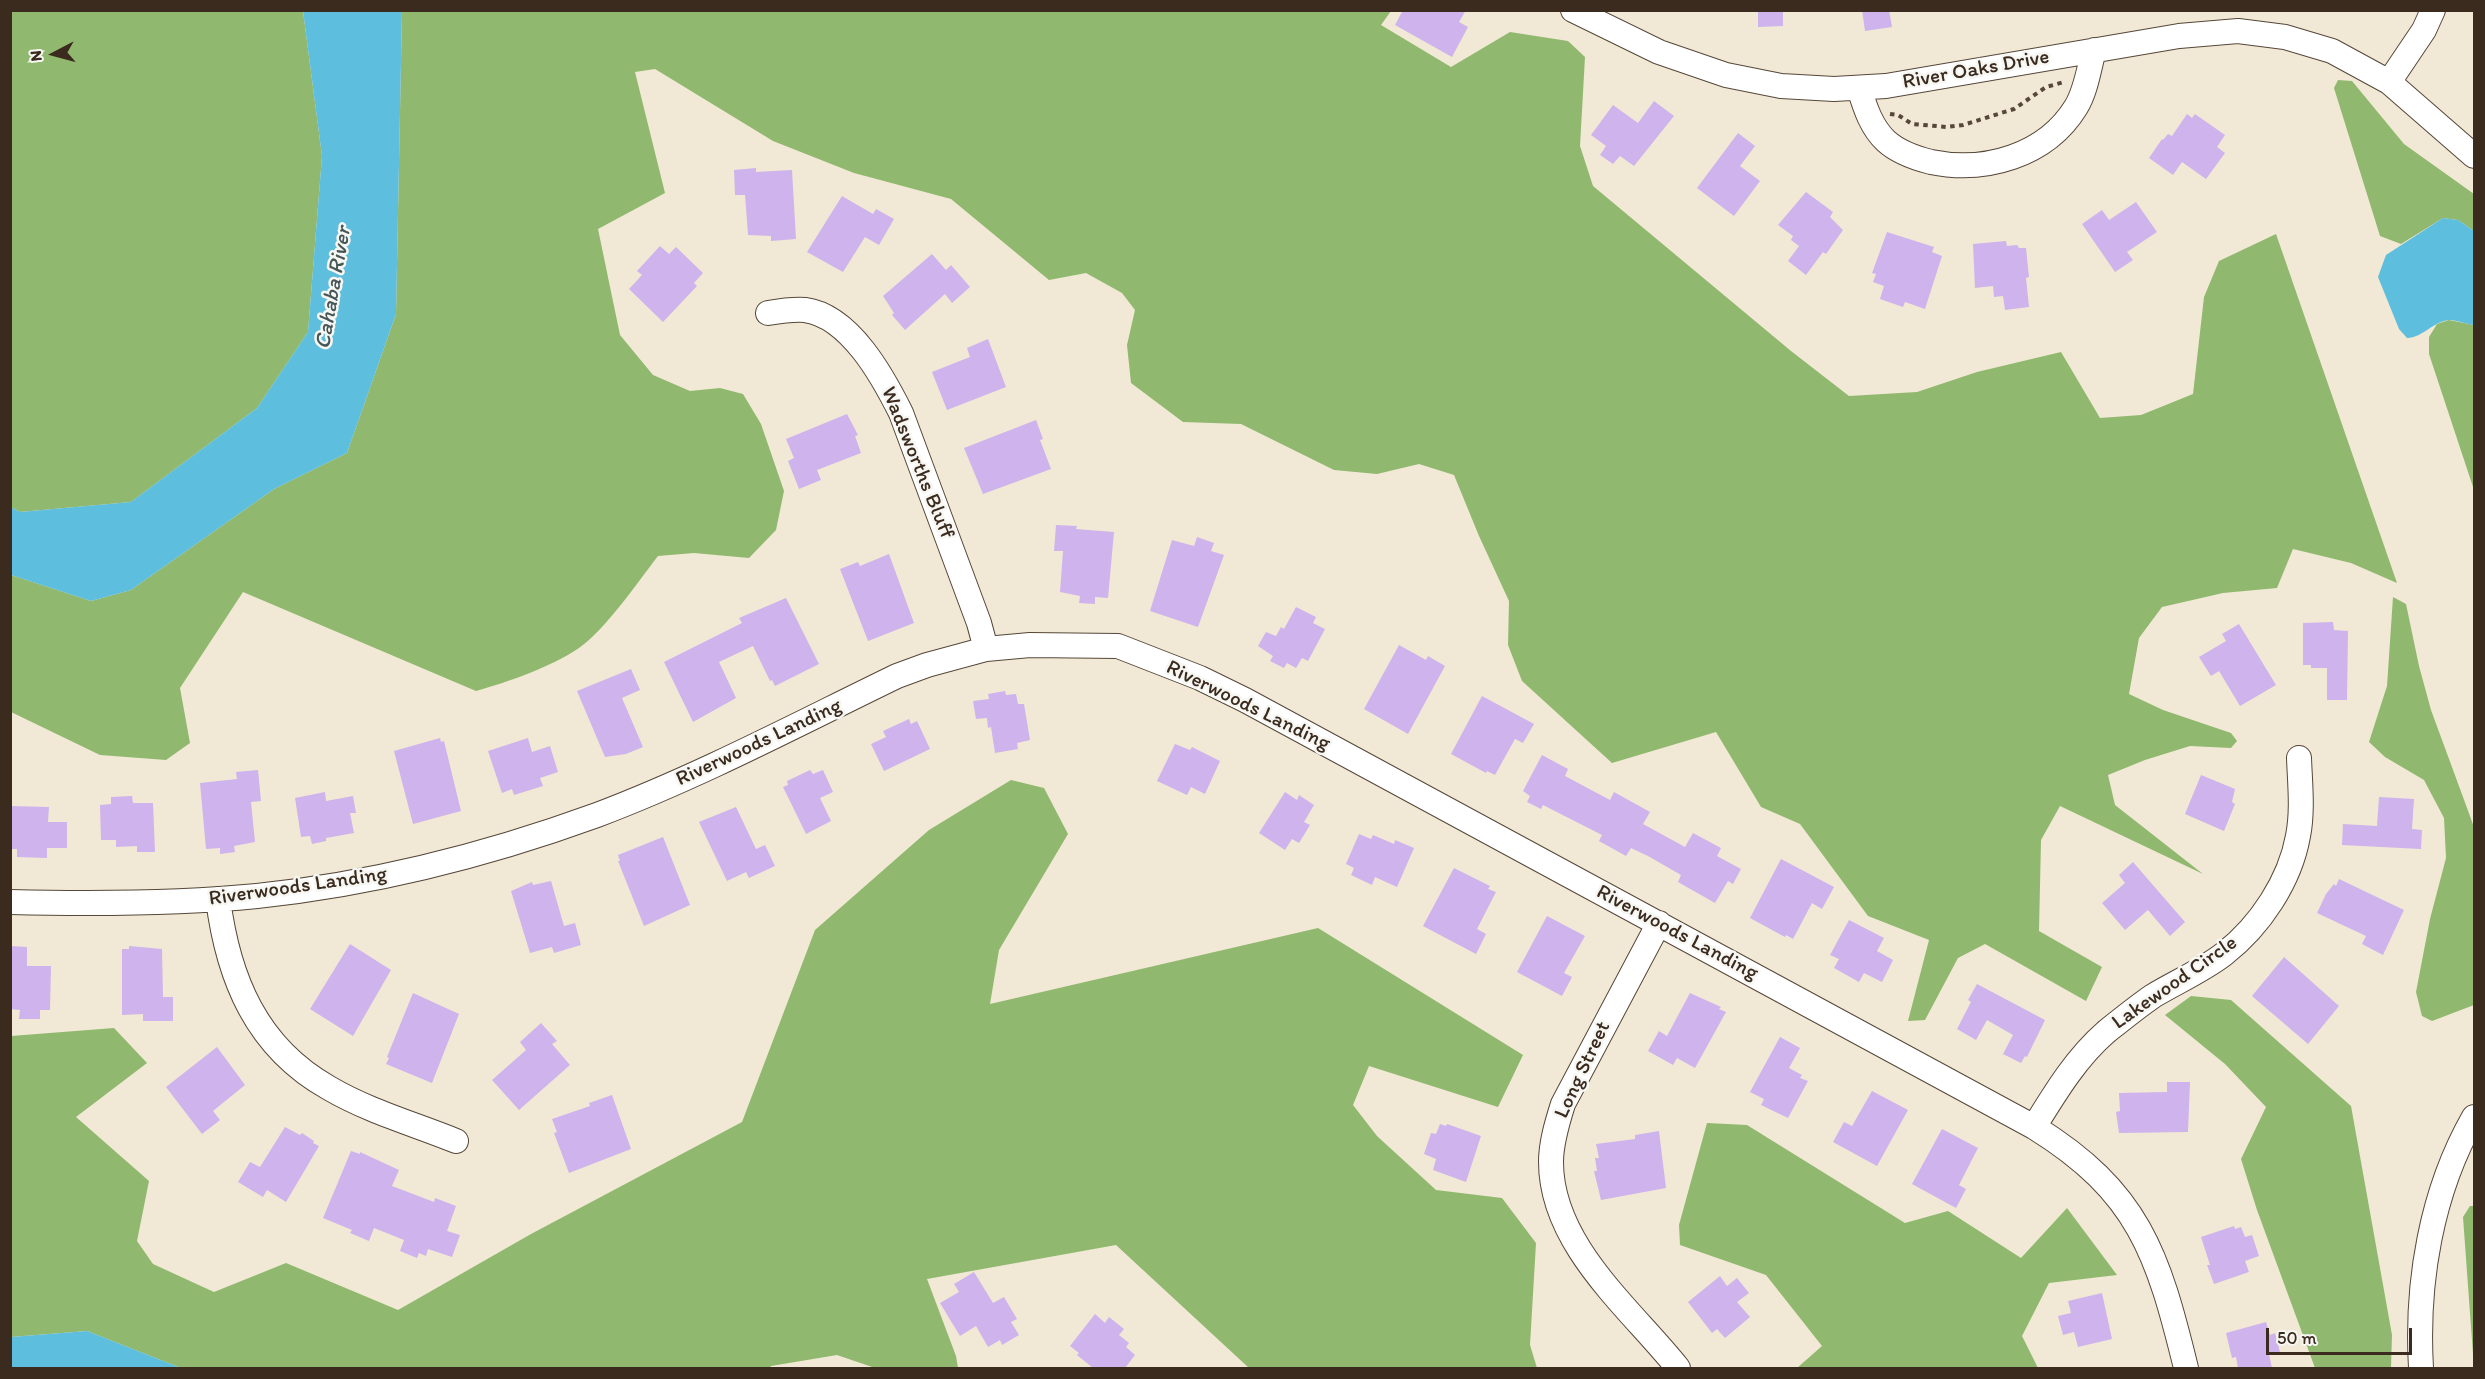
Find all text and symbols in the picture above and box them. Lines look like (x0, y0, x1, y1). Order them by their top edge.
north arrow (24, 24, 84, 84)
street label: River Oaks Drive (1901, 45, 2051, 95)
text: N (26, 50, 46, 62)
water label: Cahaba River (310, 225, 358, 351)
street label: Wadsworths Bluff (875, 383, 959, 543)
street label: Riverwoods Landing (1162, 655, 1334, 757)
street label: Riverwoods Landing (672, 694, 846, 792)
street label: Riverwoods Landing (207, 862, 389, 912)
street label: Riverwoods Landing (1592, 880, 1762, 986)
street label: Lakewood Circle (2108, 931, 2242, 1035)
street label: Long Street (1550, 1017, 1616, 1123)
scale bar (2269, 1316, 2414, 1354)
text: 50 m (2277, 1327, 2317, 1349)

